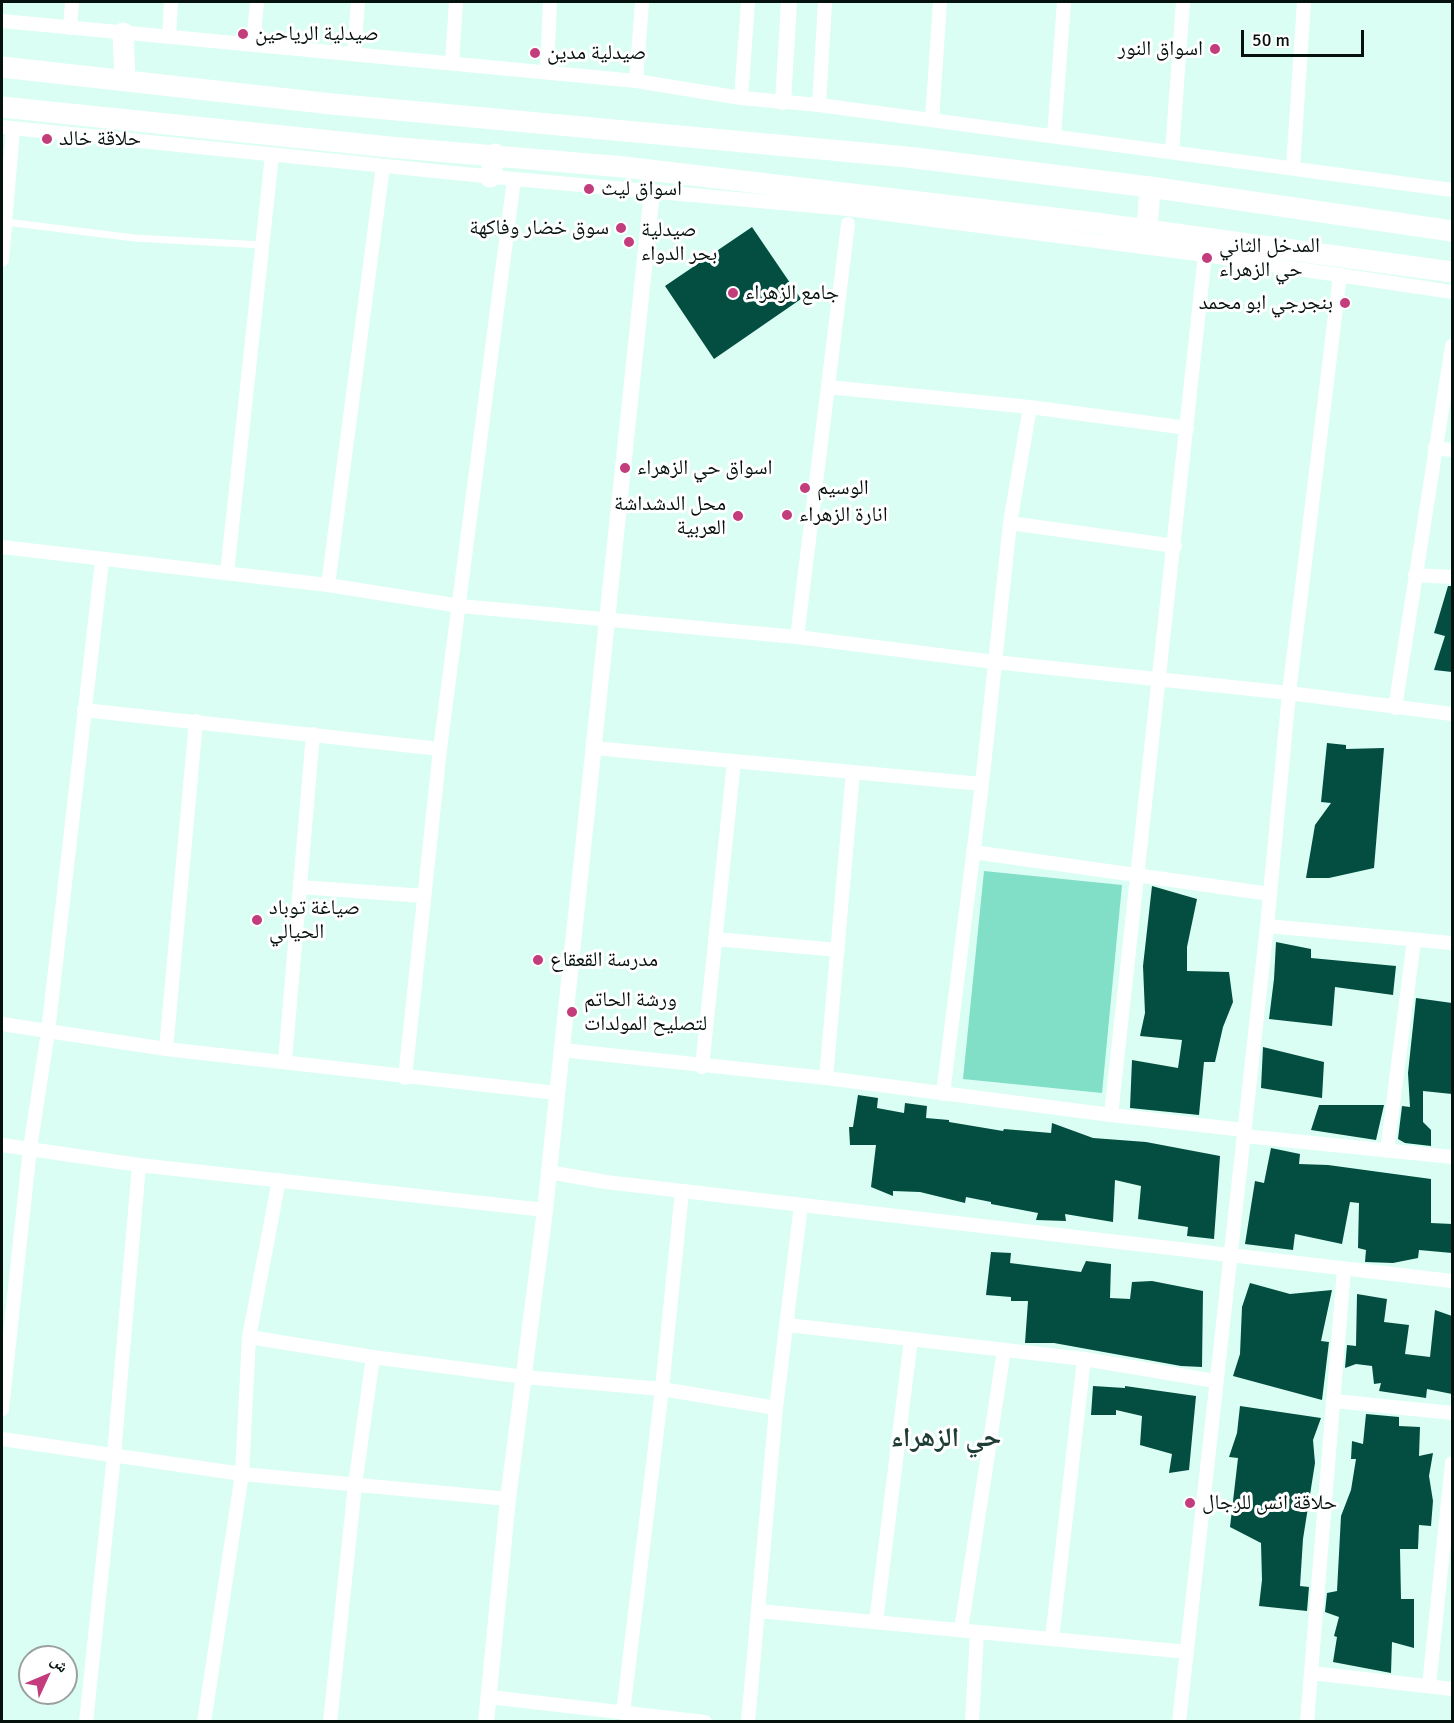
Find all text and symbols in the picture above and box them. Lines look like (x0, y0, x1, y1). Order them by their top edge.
scale bar (1244, 18, 1367, 56)
place label: صيدلية الرياحين (255, 21, 379, 47)
marker: صيدلية الرياحين (236, 27, 250, 41)
text: 50 m (1252, 29, 1290, 51)
place label: اسواق النور (1118, 36, 1203, 62)
place label: صيدلية مدين (547, 40, 646, 66)
marker: اسواق النور (1208, 42, 1222, 56)
marker: صيدلية مدين (528, 46, 542, 60)
place label: حلاقة خالد (59, 126, 141, 152)
marker: حلاقة خالد (40, 132, 54, 146)
place label: اسواق ليث (601, 176, 682, 202)
marker: اسواق ليث (582, 182, 596, 196)
place label: سوق خضار وفاكهة (469, 215, 609, 241)
place label: صيدلية بحر الدواء (641, 217, 717, 267)
marker: سوق خضار وفاكهة (614, 221, 628, 235)
place label: المدخل الثاني حي الزهراء (1219, 233, 1320, 283)
marker: صيدلية بحر الدواء (622, 235, 636, 249)
marker: المدخل الثاني حي الزهراء (1200, 251, 1214, 265)
place label: جامع الزهراء (745, 280, 839, 306)
marker: جامع الزهراء (726, 286, 740, 300)
place label: بنجرجي ابو محمد (1199, 290, 1333, 316)
marker: بنجرجي ابو محمد (1338, 296, 1352, 310)
place label: اسواق حي الزهراء (637, 455, 773, 481)
marker: اسواق حي الزهراء (618, 461, 632, 475)
place label: الوسيم (817, 475, 869, 501)
marker: الوسيم (798, 481, 812, 495)
place label: محل الدشداشة العربية (614, 491, 726, 541)
place label: انارة الزهراء (799, 502, 888, 528)
marker: انارة الزهراء (780, 508, 794, 522)
marker: محل الدشداشة العربية (731, 509, 745, 523)
place label: صياغة توباد الحيالي (269, 895, 360, 945)
marker: صياغة توباد الحيالي (250, 913, 264, 927)
place label: مدرسة القعقاع (550, 947, 658, 973)
marker: مدرسة القعقاع (531, 953, 545, 967)
place label: ورشة الحاتم لتصليح المولدات (584, 987, 707, 1037)
marker: ورشة الحاتم لتصليح المولدات (565, 1005, 579, 1019)
district label: حي الزهراء (891, 1423, 1001, 1455)
place label: حلاقة انس للرجال (1202, 1490, 1337, 1516)
marker: حلاقة انس للرجال (1183, 1496, 1197, 1510)
north arrow (18, 1645, 78, 1705)
text: ش (46, 1651, 73, 1677)

